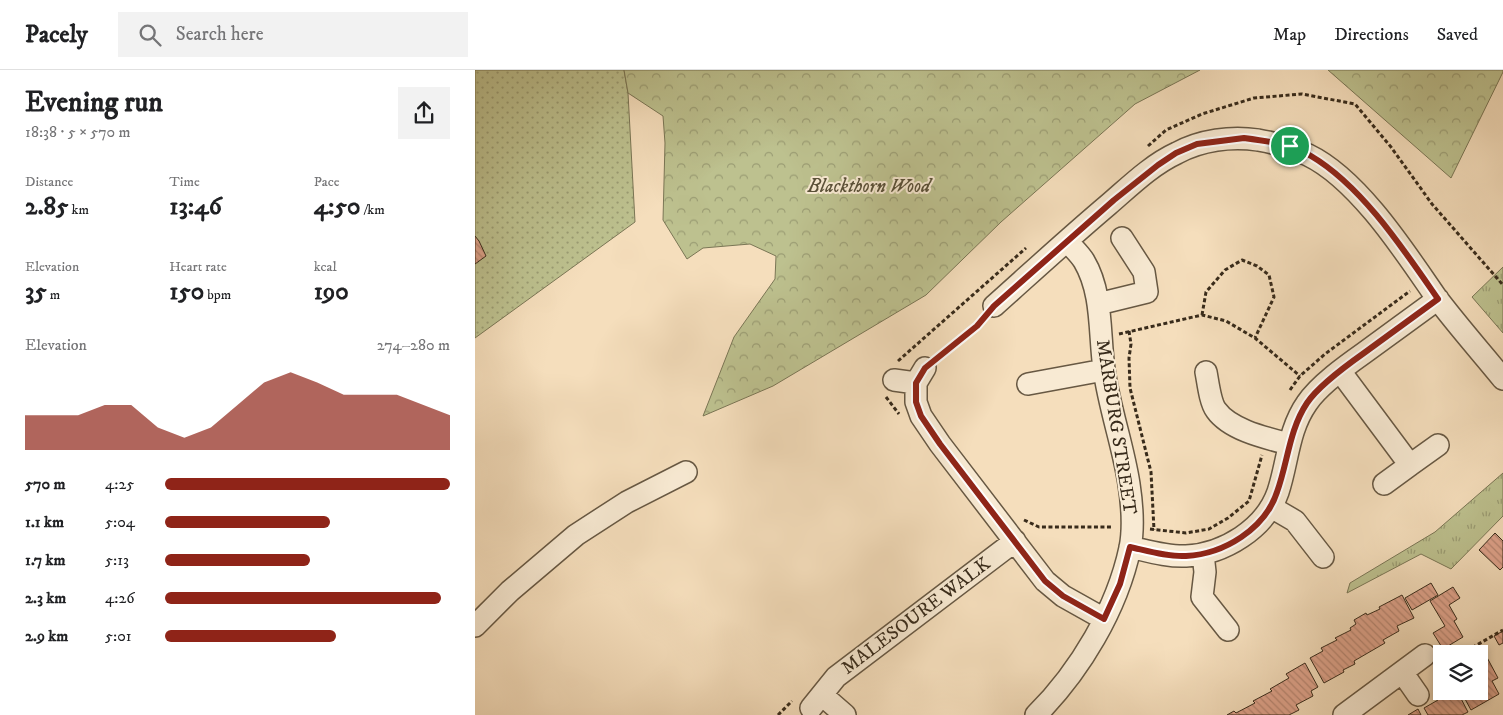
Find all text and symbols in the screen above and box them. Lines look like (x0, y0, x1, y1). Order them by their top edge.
search box (118, 12, 468, 57)
text: Pacely (25, 20, 88, 50)
icon: search (136, 21, 164, 49)
text: Search here (176, 23, 264, 46)
text: Map (1273, 24, 1306, 46)
text: Directions (1334, 24, 1409, 46)
text: Saved (1437, 24, 1478, 46)
text: Evening run (25, 85, 163, 120)
button: share (398, 87, 450, 139)
text: 18:38 · 5 × 570 m (25, 122, 131, 142)
pin (1269, 125, 1311, 167)
icon: arrive (1276, 132, 1304, 160)
text: Distance (25, 173, 73, 191)
text: Time (169, 173, 200, 191)
text: Pace (314, 173, 340, 191)
park label: Blackthorn Wood (807, 175, 933, 198)
text: 2.85 (25, 191, 69, 222)
text: 13:46 (169, 191, 222, 222)
text: 4:50 (314, 191, 360, 222)
text: km (69, 201, 89, 219)
text: /km (360, 201, 385, 219)
text: Elevation (25, 258, 79, 276)
text: Heart rate (169, 258, 227, 276)
text: kcal (314, 258, 337, 276)
text: 35 (25, 276, 47, 307)
text: 150 (169, 276, 204, 307)
text: 190 (314, 276, 349, 307)
text: m (47, 286, 60, 304)
text: bpm (204, 286, 231, 304)
text: Elevation (25, 335, 87, 355)
text: 274–280 m (377, 335, 450, 355)
street label: MARBURG STREET (1091, 338, 1141, 517)
text: 570 m (25, 474, 65, 494)
text: 4:25 (105, 474, 134, 494)
text: 1.1 km (25, 512, 64, 532)
text: 5:04 (105, 512, 135, 532)
text: 1.7 km (25, 550, 66, 570)
text: 5:13 (105, 550, 129, 570)
street label: MALESOURE WALK (837, 552, 996, 680)
text: 2.3 km (25, 588, 66, 608)
text: 4:26 (105, 588, 135, 608)
text: 2.9 km (25, 626, 68, 646)
text: 5:01 (105, 626, 132, 646)
map controls (1433, 645, 1488, 700)
button: layers (1433, 645, 1488, 700)

